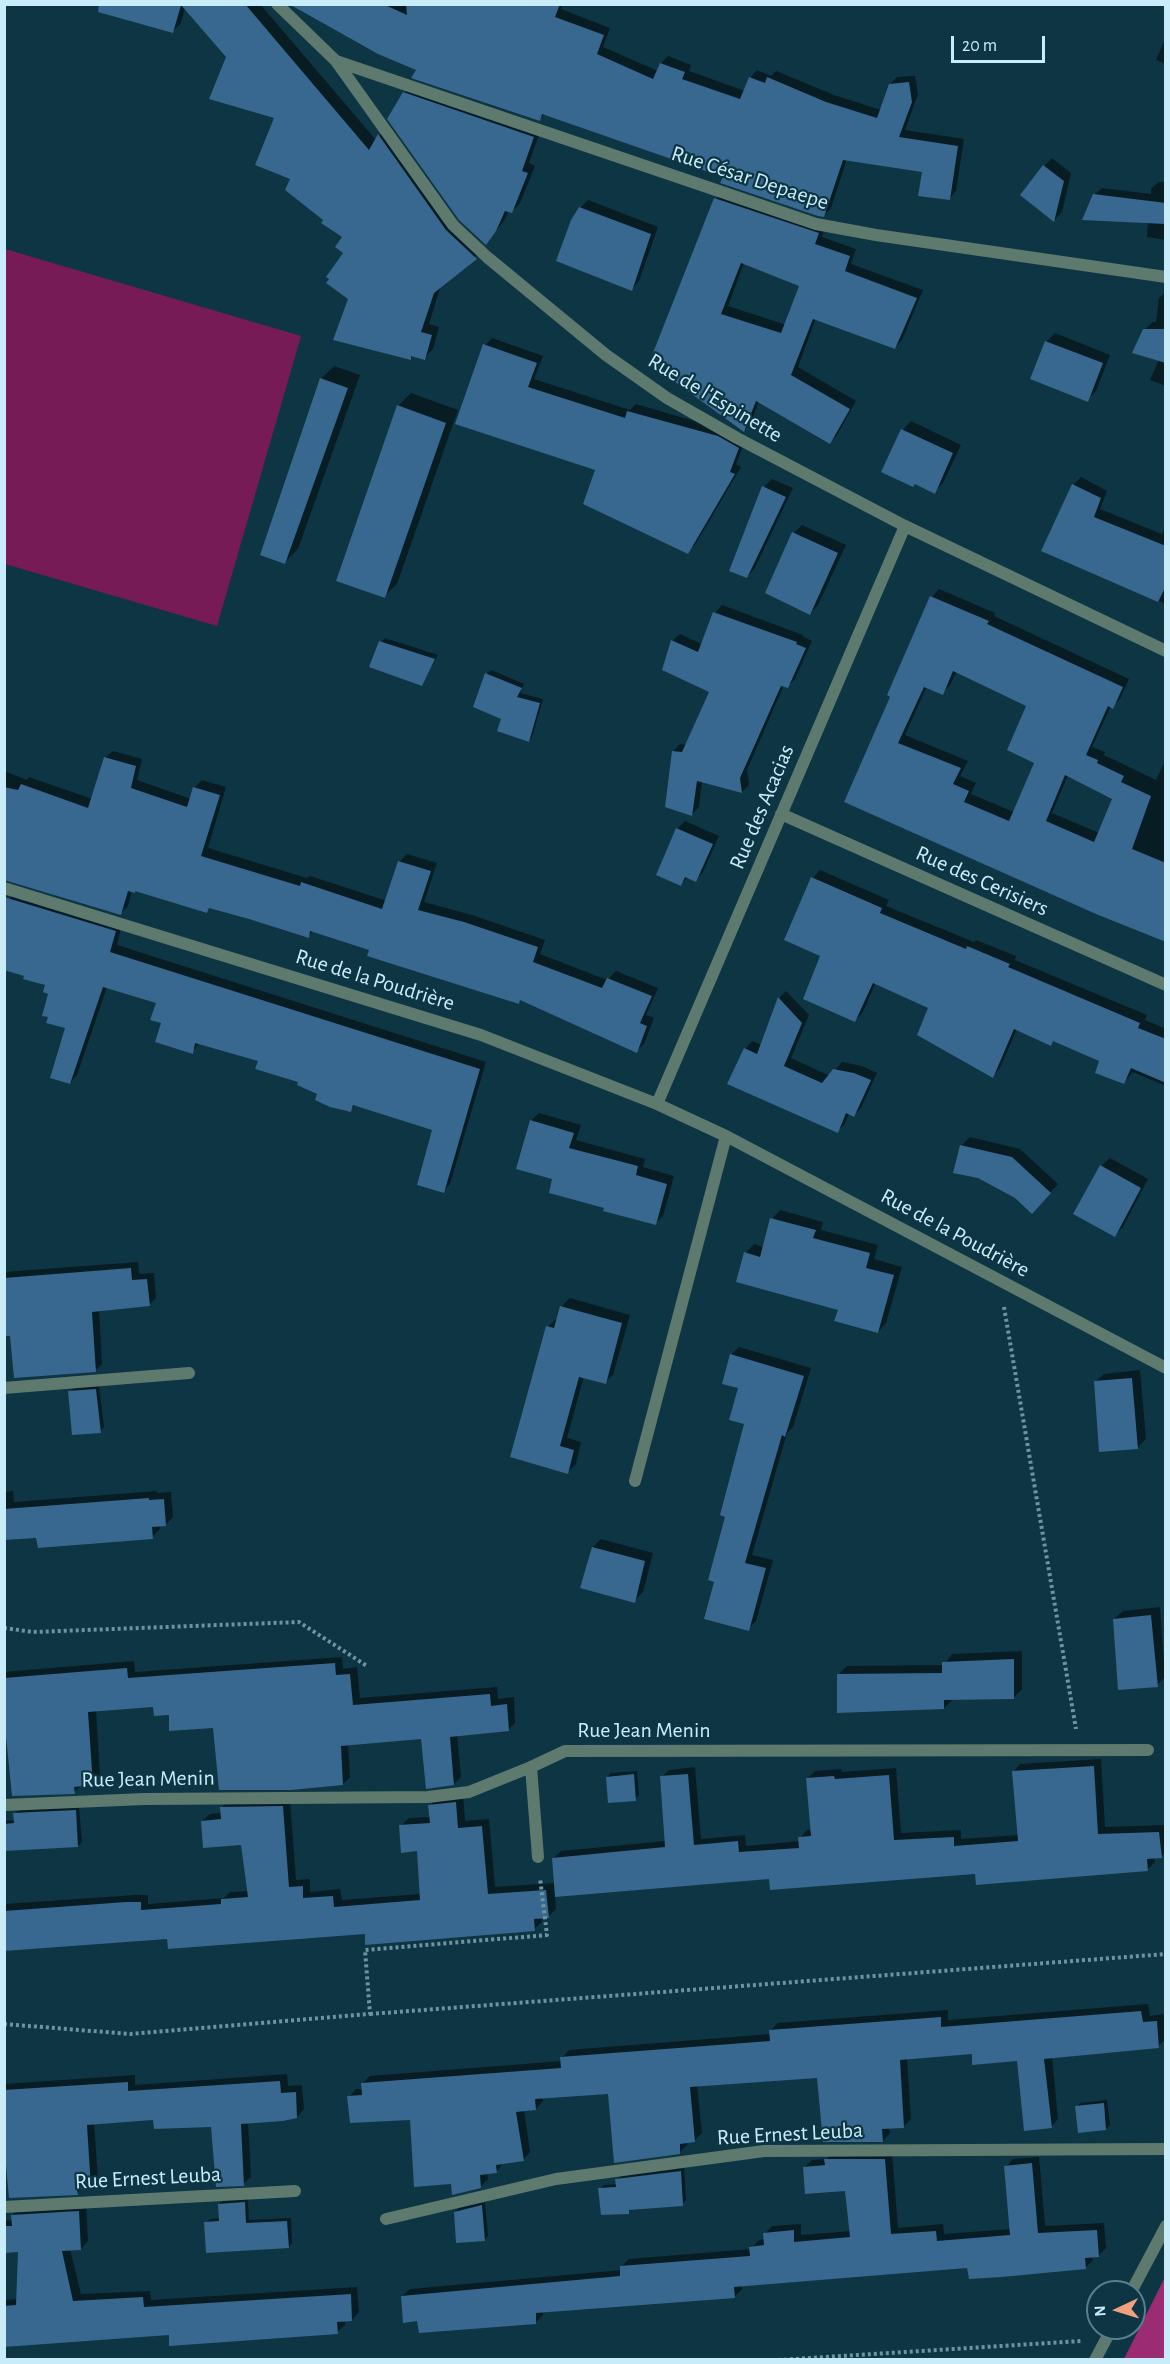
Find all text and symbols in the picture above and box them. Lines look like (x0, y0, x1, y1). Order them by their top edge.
scale bar (954, 24, 1048, 62)
text: 20 m (962, 37, 997, 55)
street label: Rue César Depaepe (668, 140, 832, 216)
street label: Rue de l'Espinette (643, 348, 787, 448)
street label: Rue des Acacias (724, 741, 800, 873)
street label: Rue des Cerisiers (912, 840, 1052, 922)
street label: Rue de la Poudrière (292, 943, 458, 1017)
street label: Rue de la Poudrière (876, 1183, 1034, 1283)
street label: Rue Jean Menin (577, 1717, 711, 1743)
street label: Rue Jean Menin (81, 1765, 215, 1793)
street label: Rue Ernest Leuba (716, 2117, 864, 2151)
street label: Rue Ernest Leuba (74, 2161, 222, 2195)
north arrow (1086, 2280, 1146, 2340)
text: N (1092, 2305, 1108, 2317)

